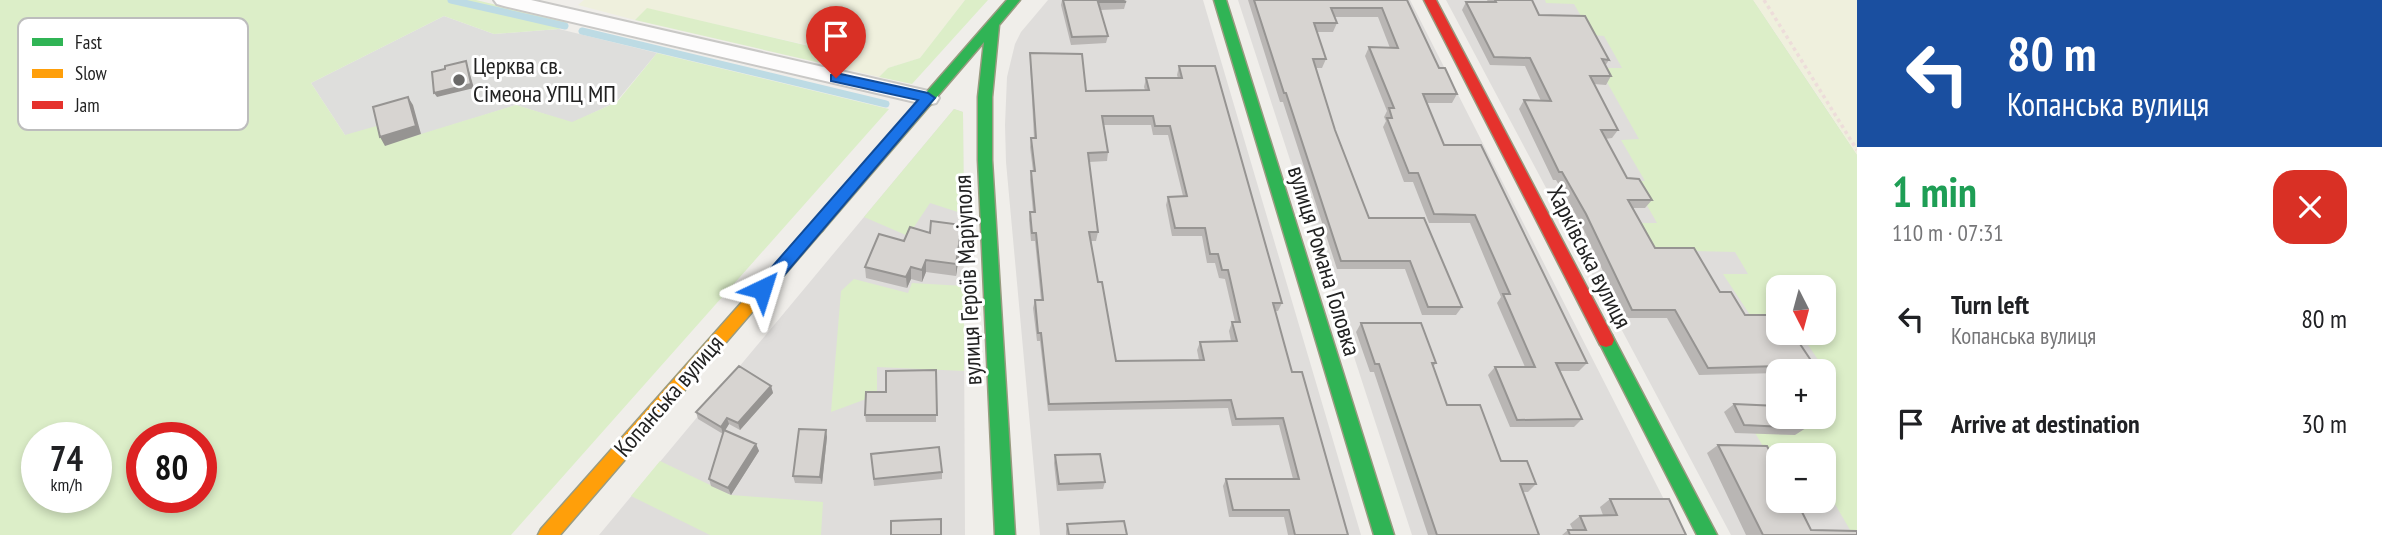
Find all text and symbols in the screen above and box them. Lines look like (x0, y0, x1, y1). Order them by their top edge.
pin (806, 6, 866, 78)
icon: arrive (817, 17, 855, 55)
legend (18, 18, 248, 130)
text: 80 m (2007, 21, 2096, 85)
icon: left (1892, 28, 1983, 119)
text: Fast (75, 30, 103, 54)
place label: Церква св. Сімеона УПЦ МП (473, 50, 616, 109)
text: Slow (75, 61, 108, 85)
marker: Церква св. Сімеона УПЦ МП (451, 72, 467, 88)
text: Копанська вулиця (2007, 83, 2209, 125)
text: Jam (74, 93, 100, 117)
street label: вулиця Романа Головка (1281, 162, 1368, 360)
text: 1 min (1892, 164, 1977, 219)
button: close (2273, 170, 2347, 244)
street label: вулиця Героїв Маріуполя (947, 174, 988, 386)
street label: Харківська вулиця (1540, 180, 1639, 333)
text: 110 m · 07:31 (1892, 218, 2004, 247)
position arrow (725, 252, 799, 326)
north arrow (1766, 275, 1836, 345)
map controls (1766, 275, 1836, 513)
text: Turn left (1951, 288, 2029, 321)
icon: left (1892, 300, 1930, 338)
text: 80 m (2301, 302, 2347, 335)
text: Копанська вулиця (1951, 321, 2096, 350)
street label: Копанська вулиця (607, 328, 730, 463)
button: + (1766, 359, 1836, 429)
icon: arrive (1892, 405, 1930, 443)
text: Arrive at destination (1951, 407, 2140, 440)
text: 30 m (2301, 407, 2347, 440)
speed limit sign: 80 (126, 422, 217, 513)
text: 74 (50, 435, 83, 481)
button: − (1766, 443, 1836, 513)
text: km/h (51, 473, 82, 496)

